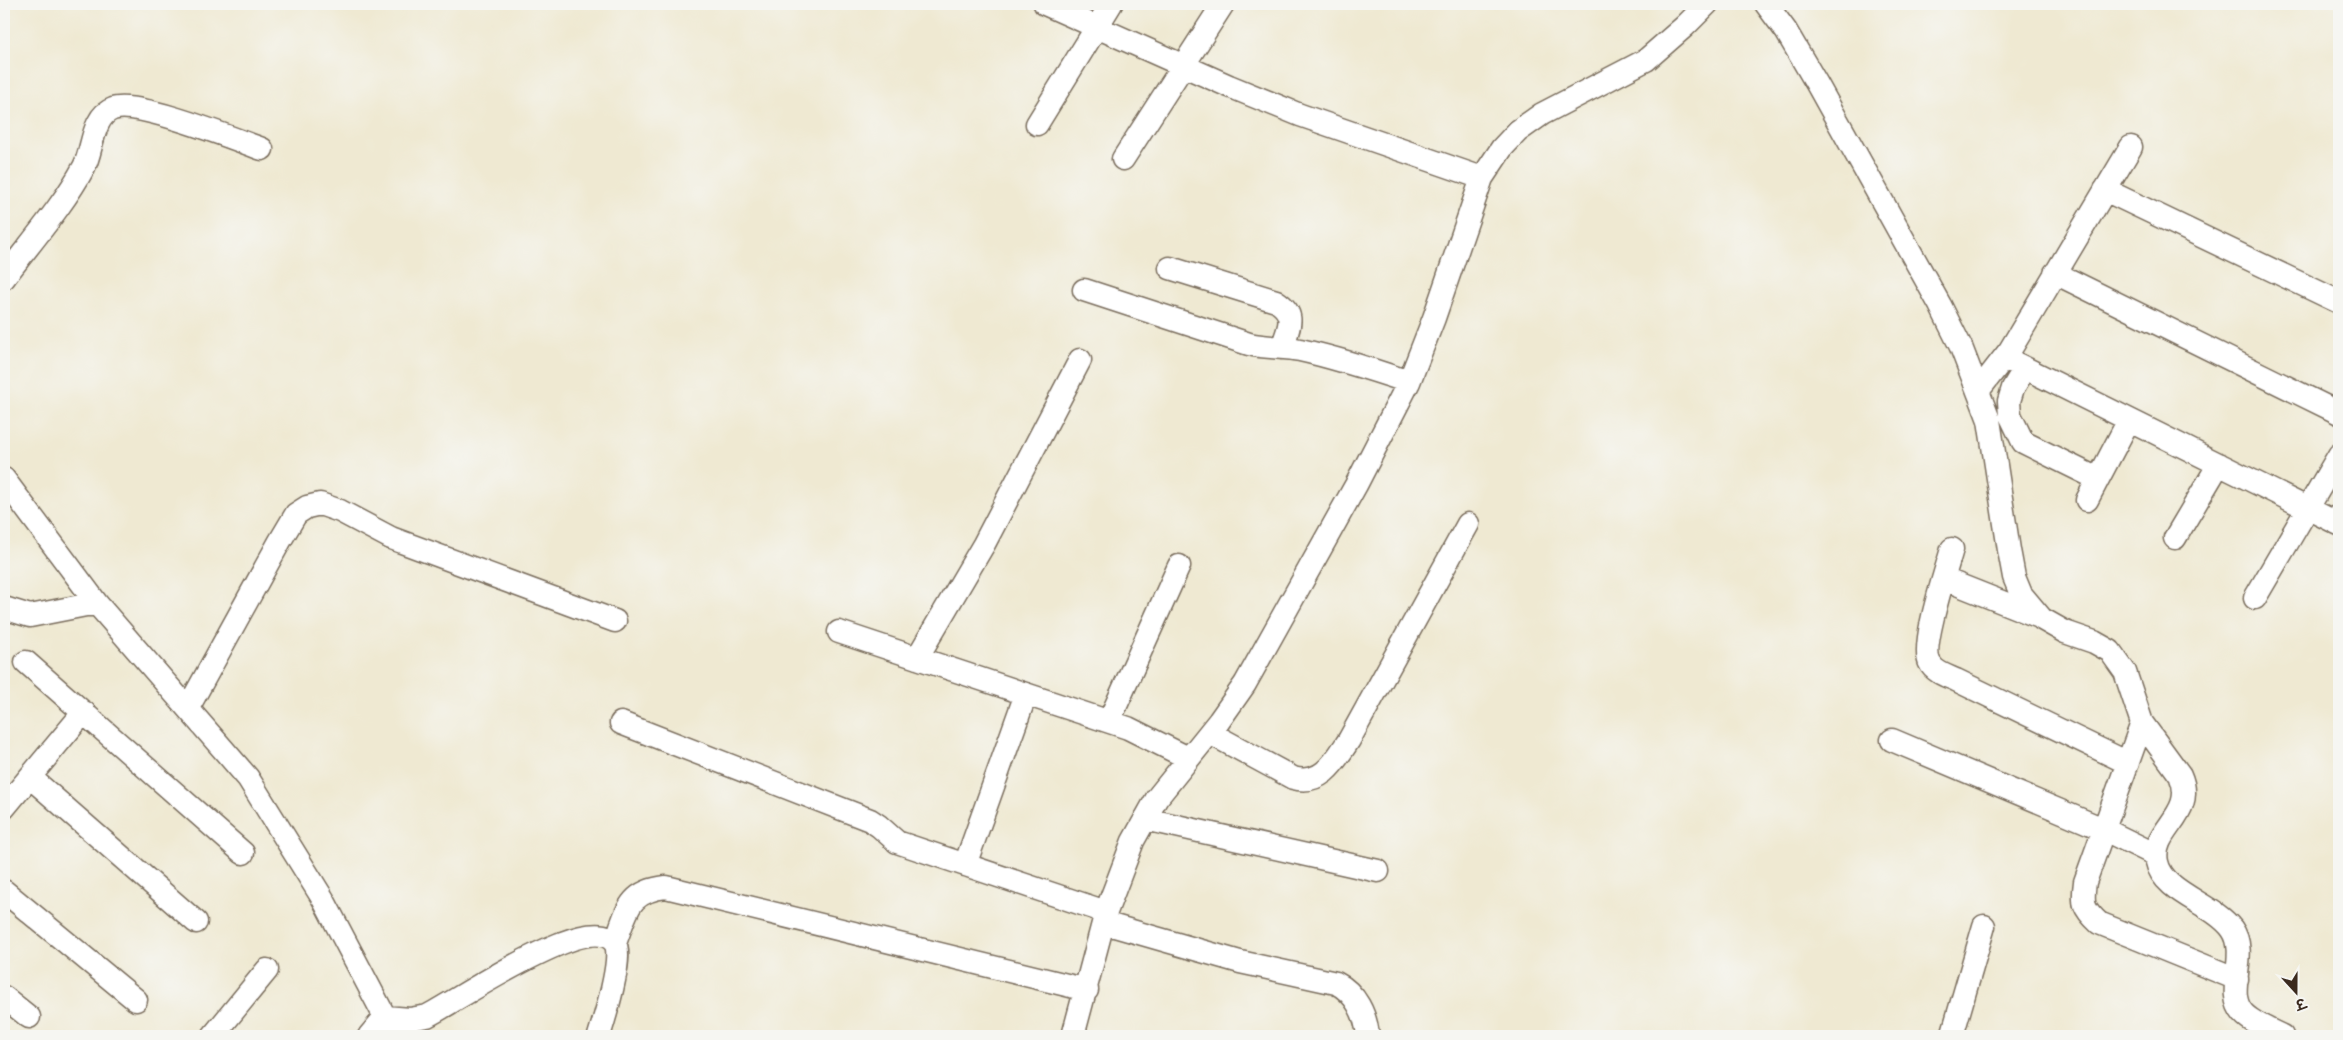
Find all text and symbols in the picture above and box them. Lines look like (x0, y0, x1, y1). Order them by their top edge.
north arrow (2270, 968, 2320, 1018)
text: उ (2292, 993, 2310, 1014)

